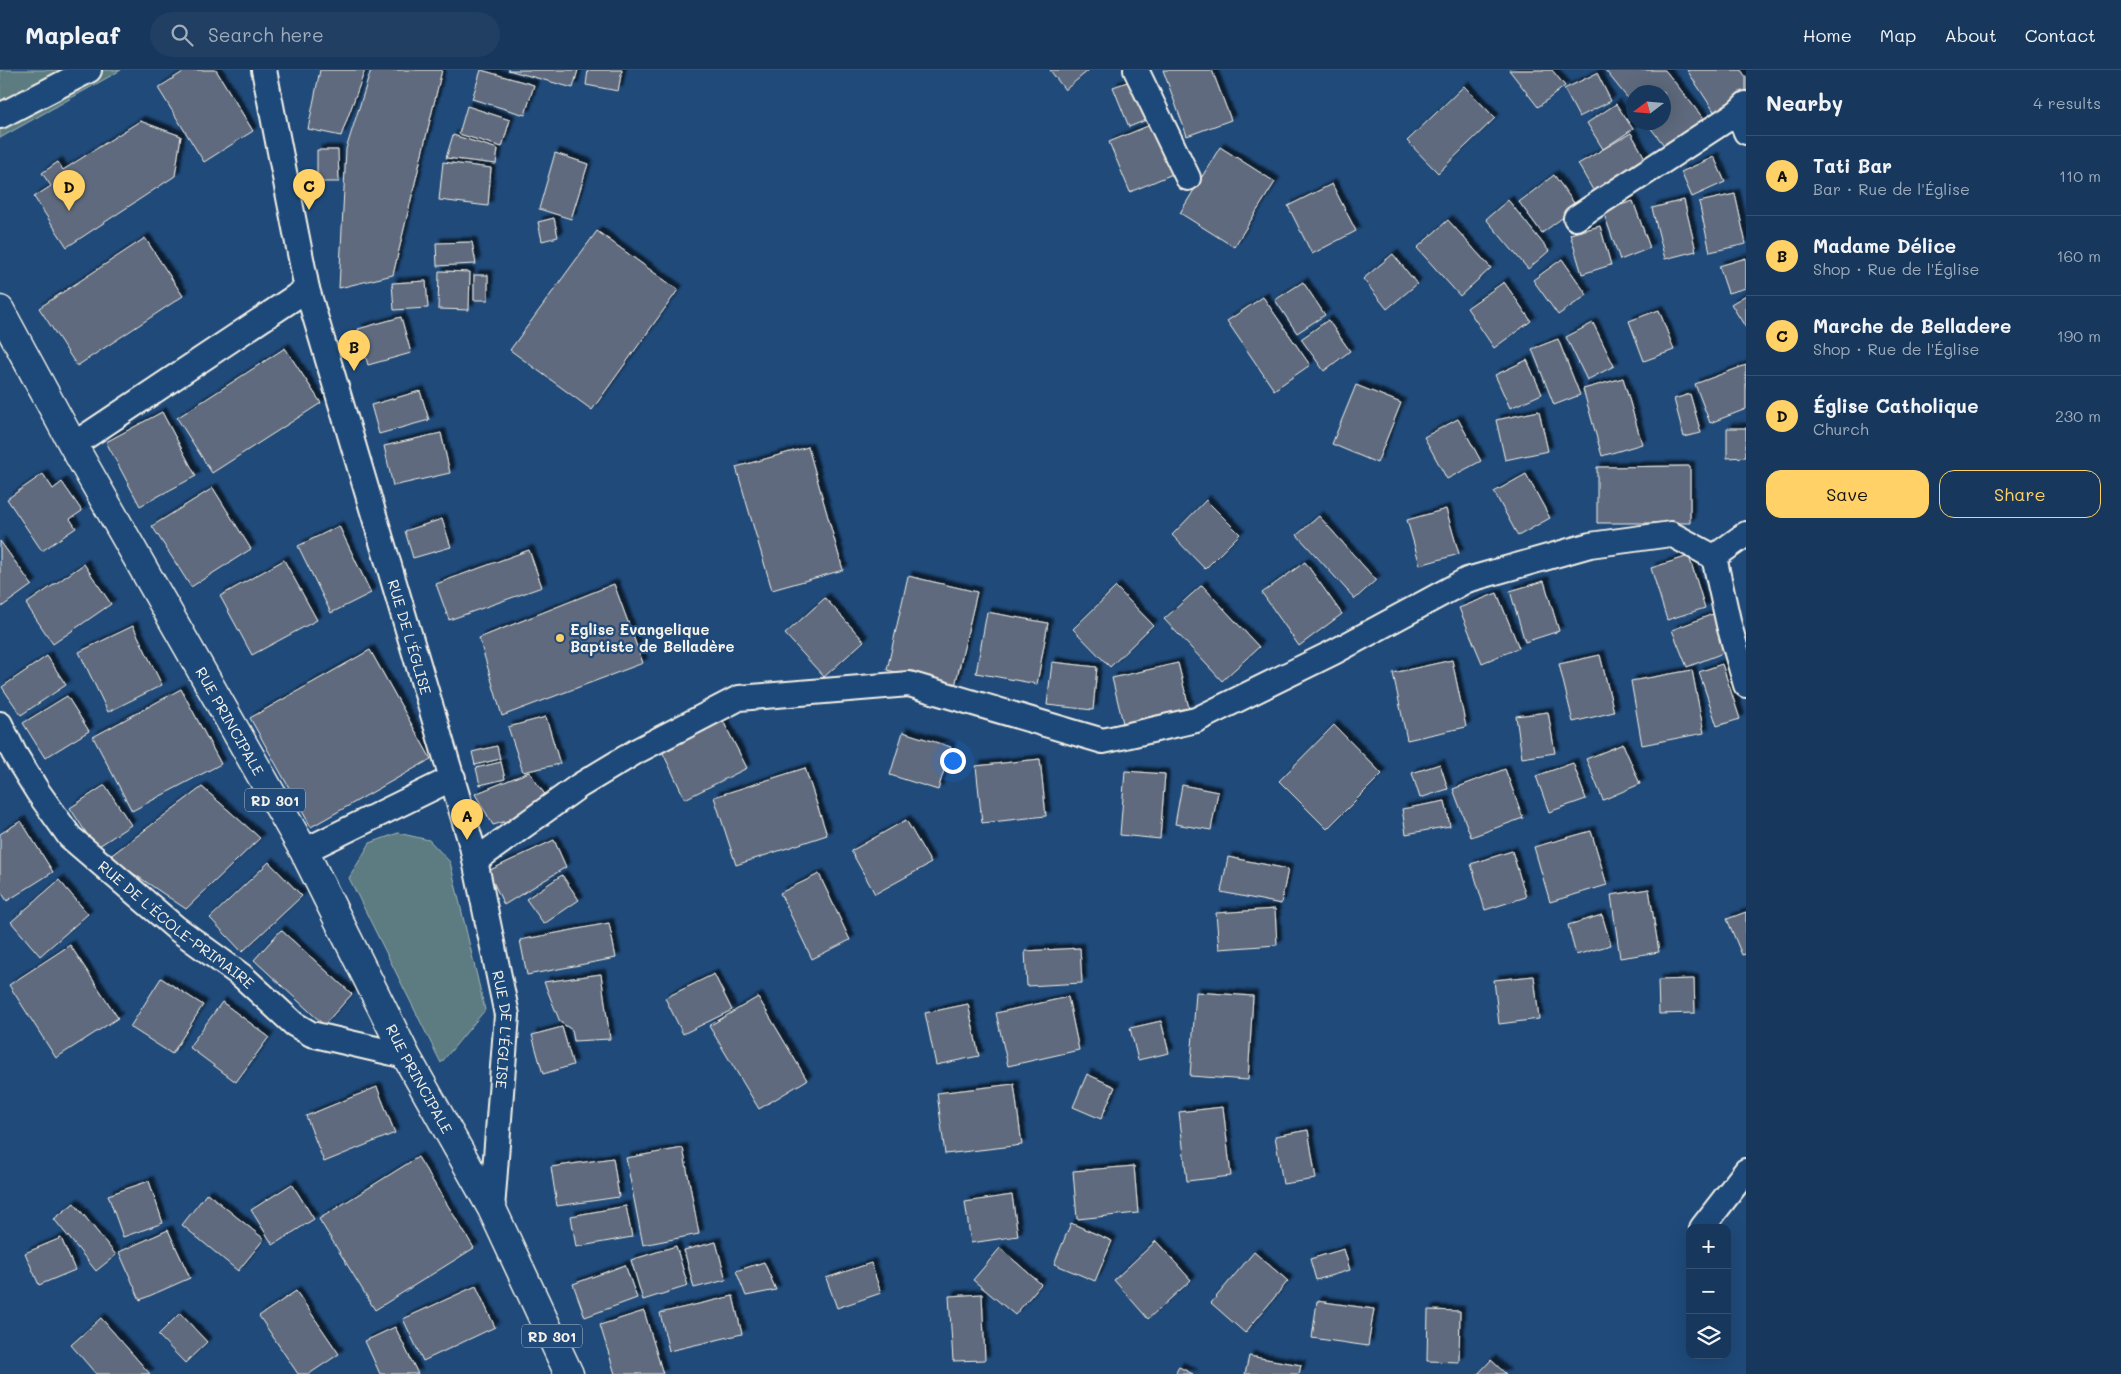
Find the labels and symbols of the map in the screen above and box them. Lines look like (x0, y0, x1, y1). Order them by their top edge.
north arrow (1626, 85, 1671, 130)
pin: C (293, 169, 325, 210)
pin: D (53, 170, 85, 211)
pin: B (338, 330, 370, 371)
street label: RUE DE L'ÉGLISE (384, 577, 437, 697)
place label: Eglise Evangelique Baptiste de Belladère (570, 619, 735, 656)
marker: Eglise Evangelique Baptiste de Belladère (554, 632, 566, 644)
street label: RUE PRINCIPALE (191, 663, 269, 779)
your location (940, 748, 966, 774)
road number: RD 301 (245, 788, 305, 812)
pin: A (451, 799, 483, 840)
street label: RUE DE L'ÉCOLE-PRIMAIRE (94, 856, 259, 993)
street label: RUE DE L'ÉGLISE (488, 969, 517, 1090)
street label: RUE PRINCIPALE (382, 1021, 458, 1137)
road number: RD 301 (522, 1324, 582, 1348)

